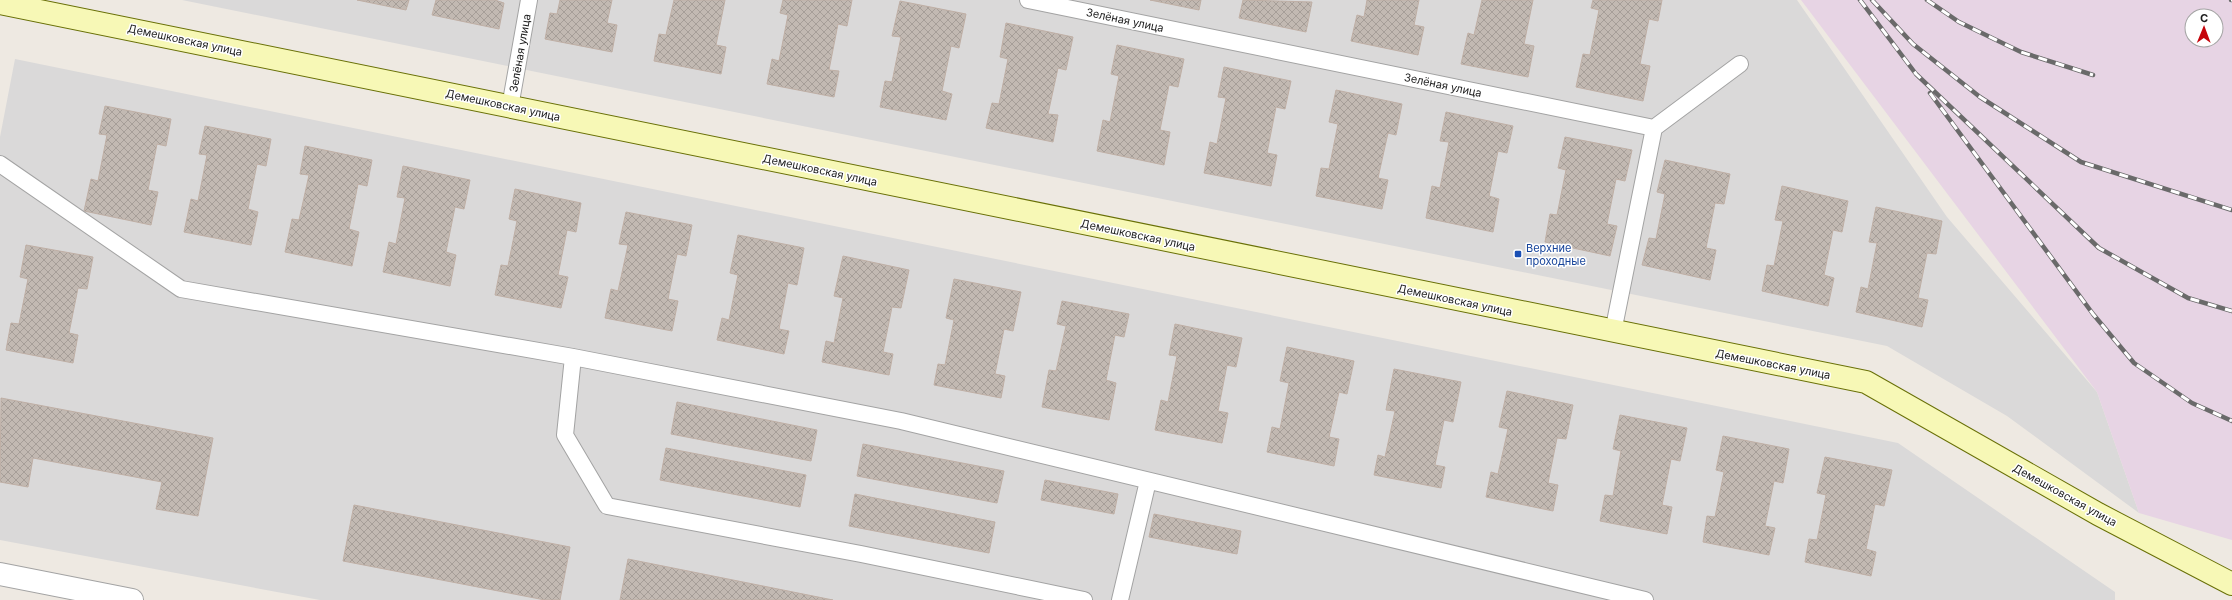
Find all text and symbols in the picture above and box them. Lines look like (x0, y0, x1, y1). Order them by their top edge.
street label: Зелёная улица (1085, 5, 1165, 35)
north arrow (2184, 8, 2224, 48)
text: С (2200, 11, 2208, 25)
street label: Зелёная улица (506, 13, 534, 93)
street label: Демешковская улица (126, 21, 244, 59)
street label: Зелёная улица (1403, 70, 1483, 100)
street label: Демешковская улица (444, 86, 562, 124)
street label: Демешковская улица (761, 151, 879, 189)
street label: Демешковская улица (1079, 216, 1197, 254)
place label: Верхние проходные (1526, 241, 1586, 268)
marker: Верхние проходные (1513, 249, 1523, 259)
street label: Демешковская улица (1396, 281, 1514, 319)
street label: Демешковская улица (1714, 346, 1832, 382)
street label: Демешковская улица (2011, 461, 2119, 529)

